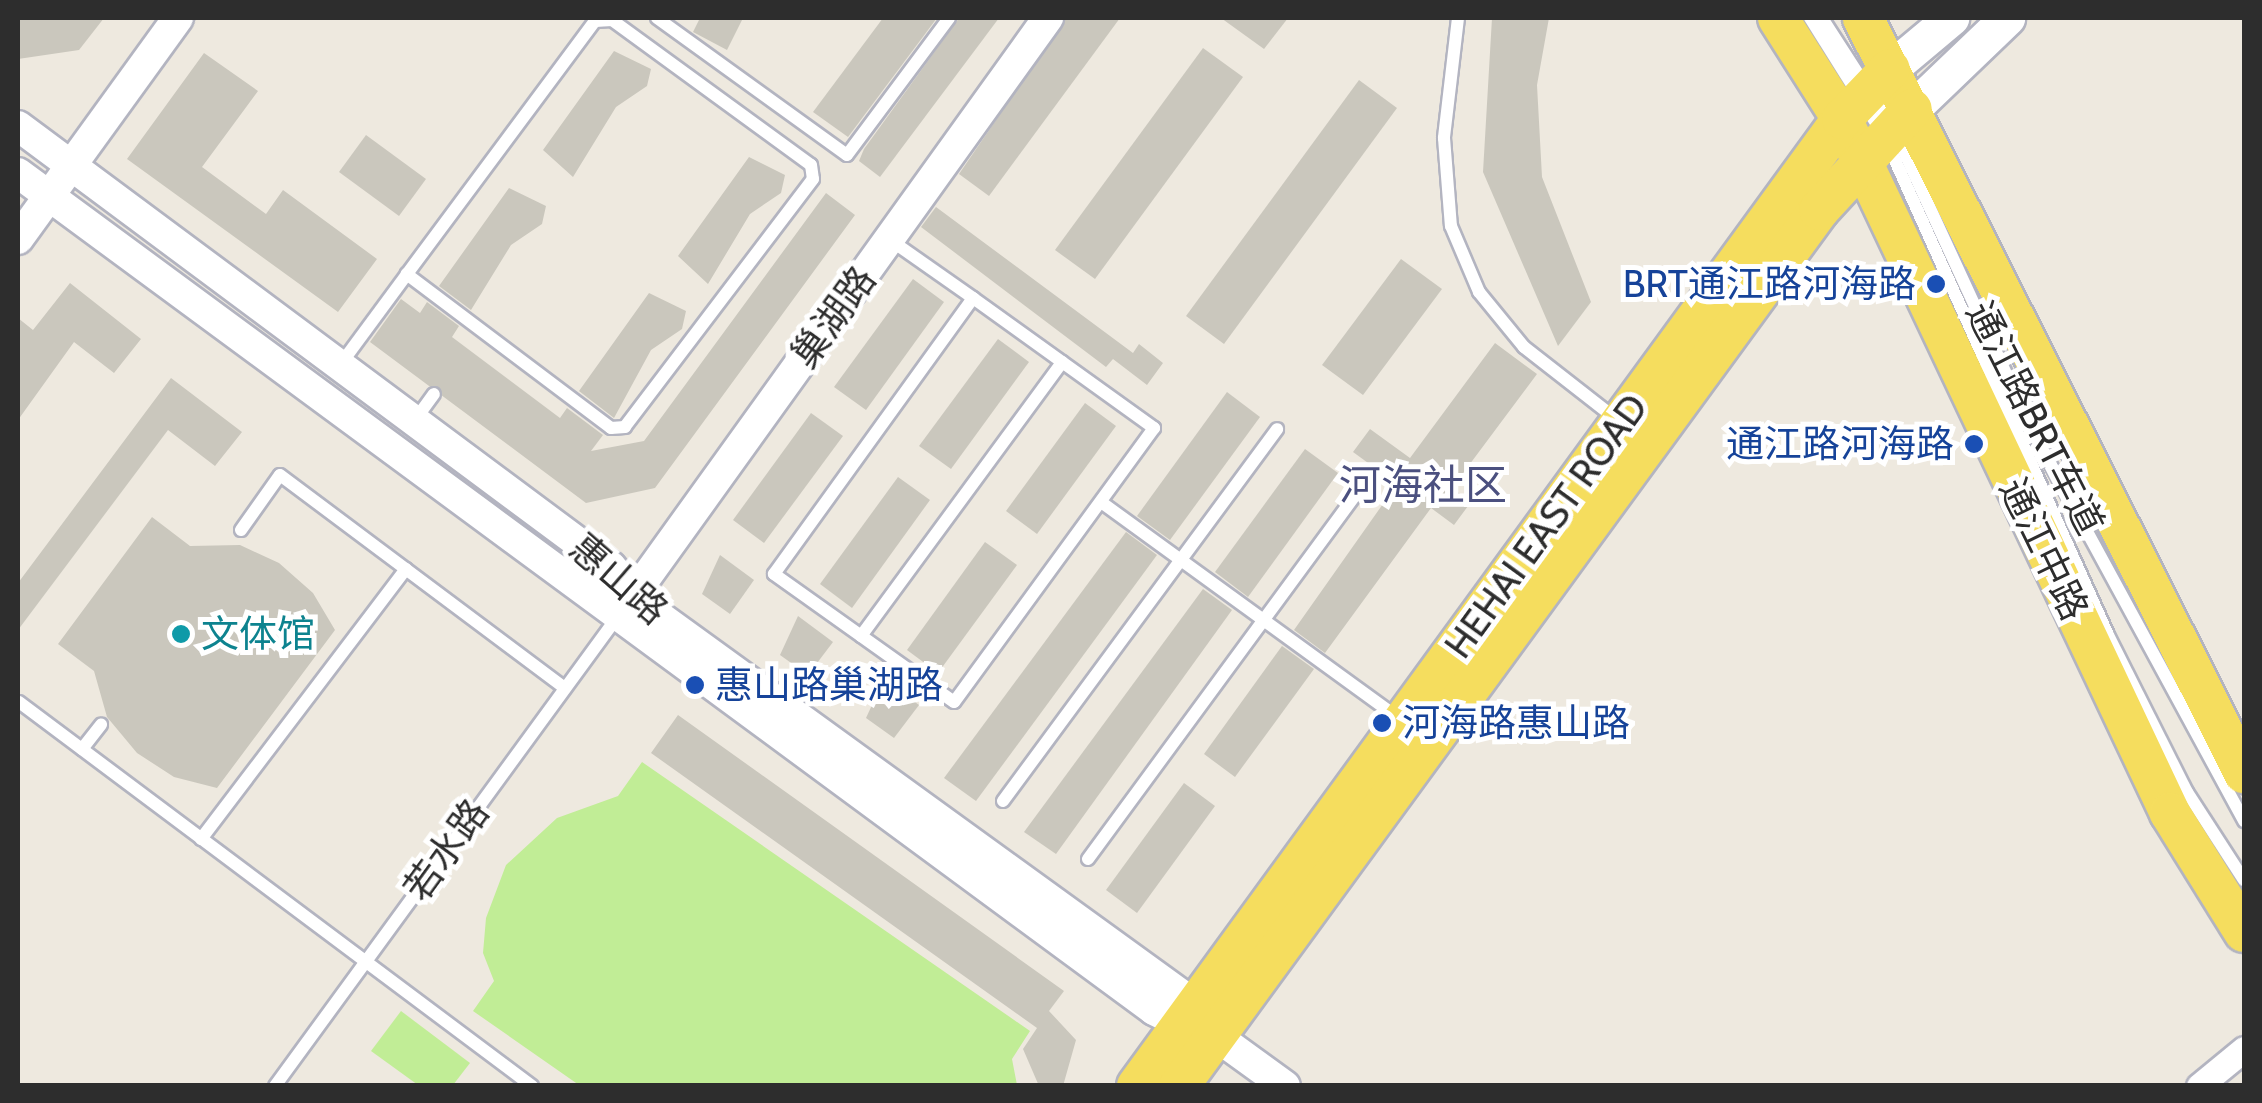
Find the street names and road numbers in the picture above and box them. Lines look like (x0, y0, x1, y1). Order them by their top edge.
street label: 巢湖路 (781, 257, 885, 377)
street label: 通江路BRT车道 (1957, 294, 2113, 542)
street label: HEHAI EAST ROAD (1435, 385, 1657, 667)
street label: 通江中路 (1990, 471, 2098, 627)
street label: 惠山路 (561, 524, 677, 634)
street label: 若水路 (394, 790, 498, 910)

